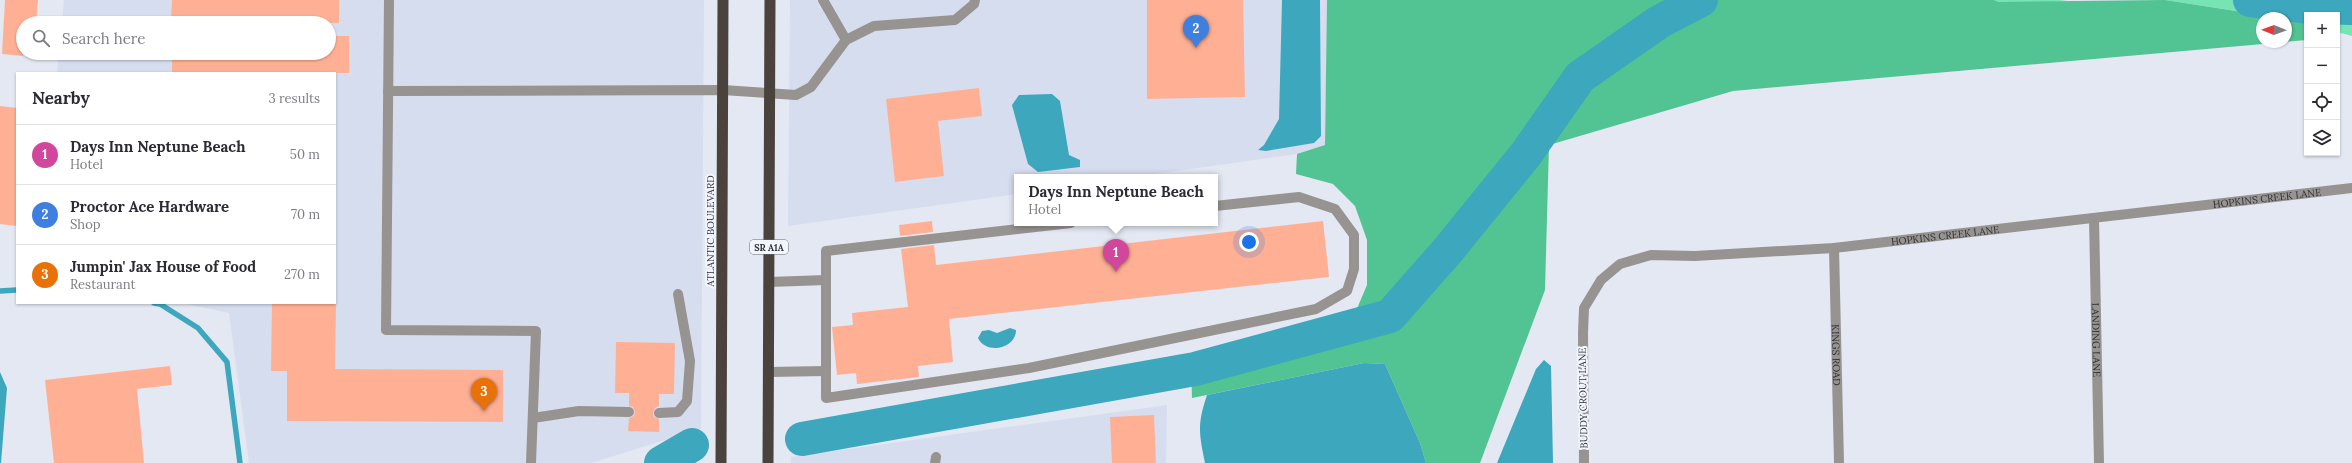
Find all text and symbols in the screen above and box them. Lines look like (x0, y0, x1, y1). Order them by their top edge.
north arrow (2256, 12, 2292, 48)
map controls (2304, 12, 2340, 156)
button: + (2304, 12, 2340, 48)
pin: 2 (1183, 15, 1209, 48)
search box (16, 16, 336, 60)
icon: search (30, 27, 52, 49)
text: Search here (62, 29, 145, 48)
button: − (2304, 48, 2340, 84)
button: locate (2304, 84, 2340, 120)
text: Nearby (32, 87, 90, 109)
text: 3 results (268, 90, 320, 107)
button: layers (2304, 120, 2340, 156)
text: Days Inn Neptune Beach (70, 137, 245, 156)
text: 1 (42, 146, 48, 163)
text: 50 m (290, 146, 320, 163)
text: Hotel (70, 156, 103, 173)
popup (1014, 174, 1218, 226)
street label: ATLANTIC BOULEVARD (704, 175, 717, 288)
text: Days Inn Neptune Beach (1028, 182, 1204, 201)
street label: HOPKINS CREEK LANE (2212, 185, 2322, 211)
text: Proctor Ace Hardware (70, 197, 229, 216)
text: Hotel (1028, 201, 1061, 218)
text: 2 (42, 206, 48, 223)
text: 70 m (291, 206, 320, 223)
text: Shop (70, 216, 101, 233)
street label: HOPKINS CREEK LANE (1890, 222, 2000, 248)
your location (1239, 232, 1259, 252)
pin: 1 (1103, 239, 1129, 272)
road number: SR A1A (750, 240, 788, 254)
text: Jumpin' Jax House of Food (70, 257, 256, 276)
text: 3 (41, 266, 49, 283)
text: 270 m (284, 266, 320, 283)
text: Restaurant (70, 276, 136, 293)
street label: LANDING LANE (2089, 303, 2104, 377)
street label: KINGS ROAD (1829, 324, 1844, 386)
street label: BUDDY CROUT LANE (1576, 347, 1590, 449)
pin: 3 (471, 378, 497, 411)

